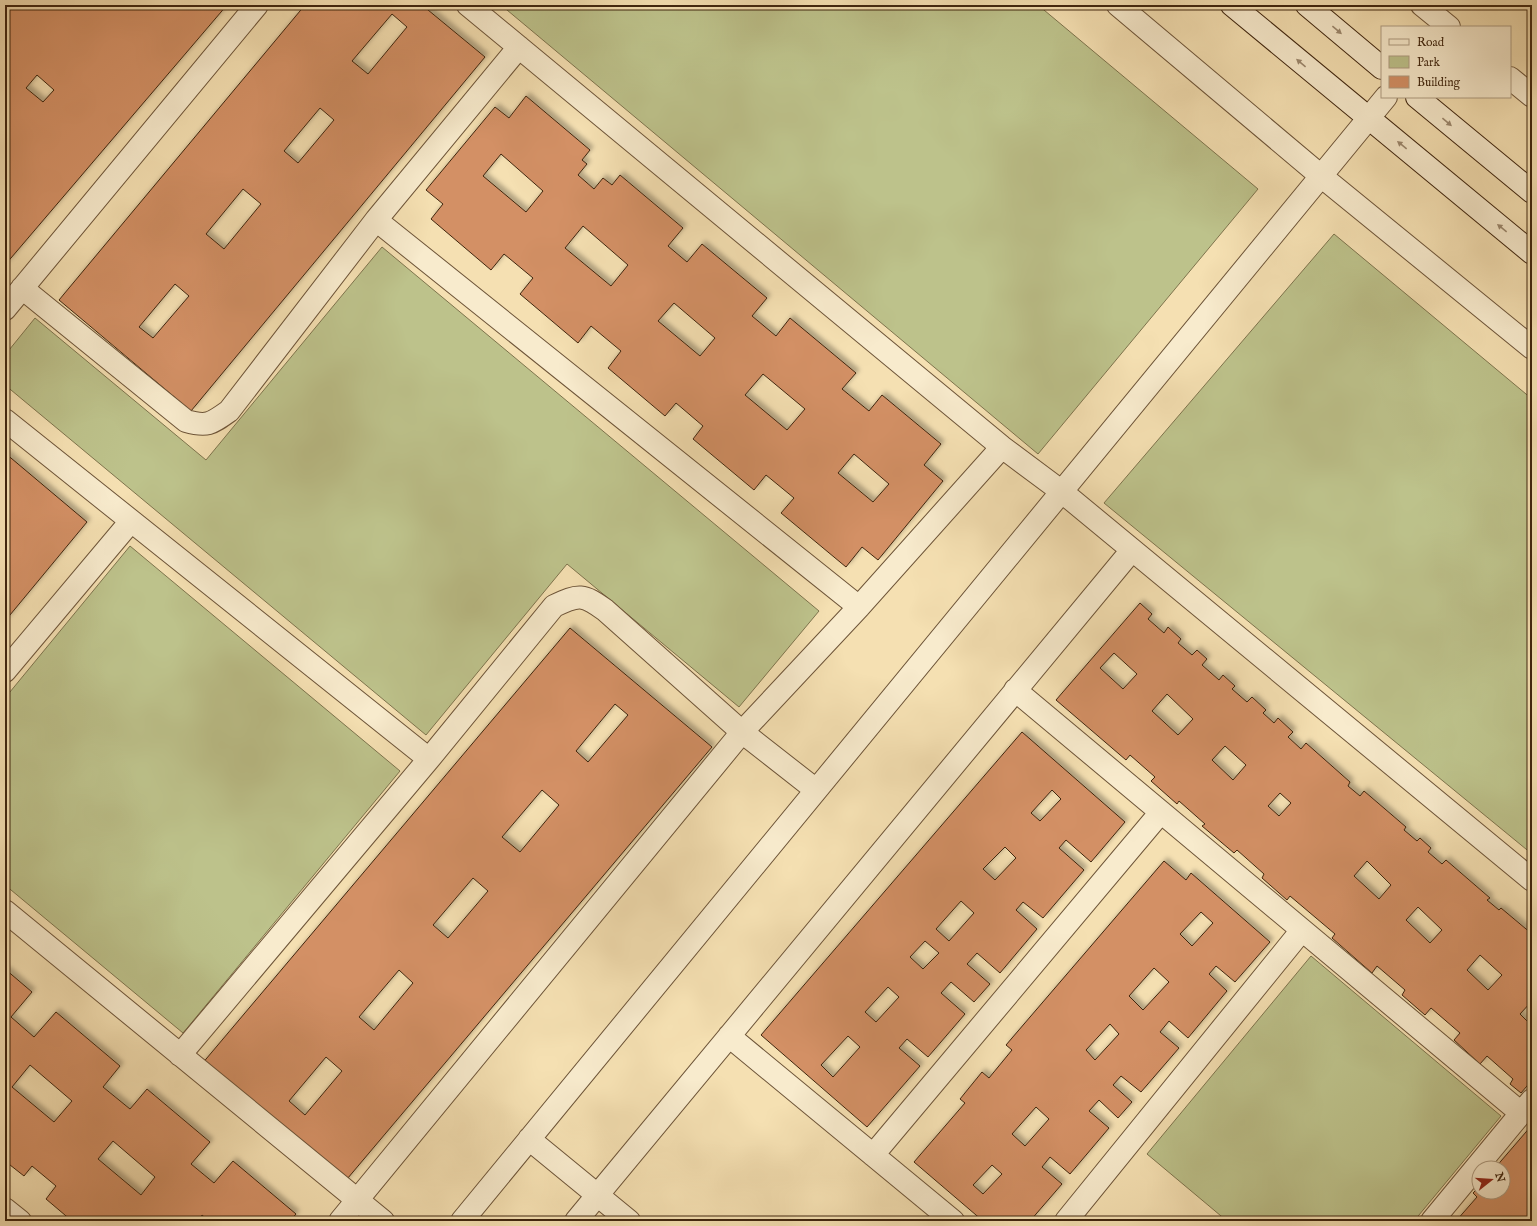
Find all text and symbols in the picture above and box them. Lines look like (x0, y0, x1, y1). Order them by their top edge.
one-way arrow (1331, 25, 1342, 34)
legend (1381, 26, 1511, 98)
text: Road (1417, 35, 1445, 50)
text: Park (1417, 55, 1440, 70)
one-way arrow (1296, 58, 1307, 67)
text: Building (1417, 75, 1461, 90)
one-way arrow (1442, 117, 1453, 126)
one-way arrow (1396, 141, 1407, 150)
one-way arrow (1496, 224, 1507, 232)
north arrow (1471, 1160, 1511, 1200)
text: N (1491, 1170, 1508, 1184)

